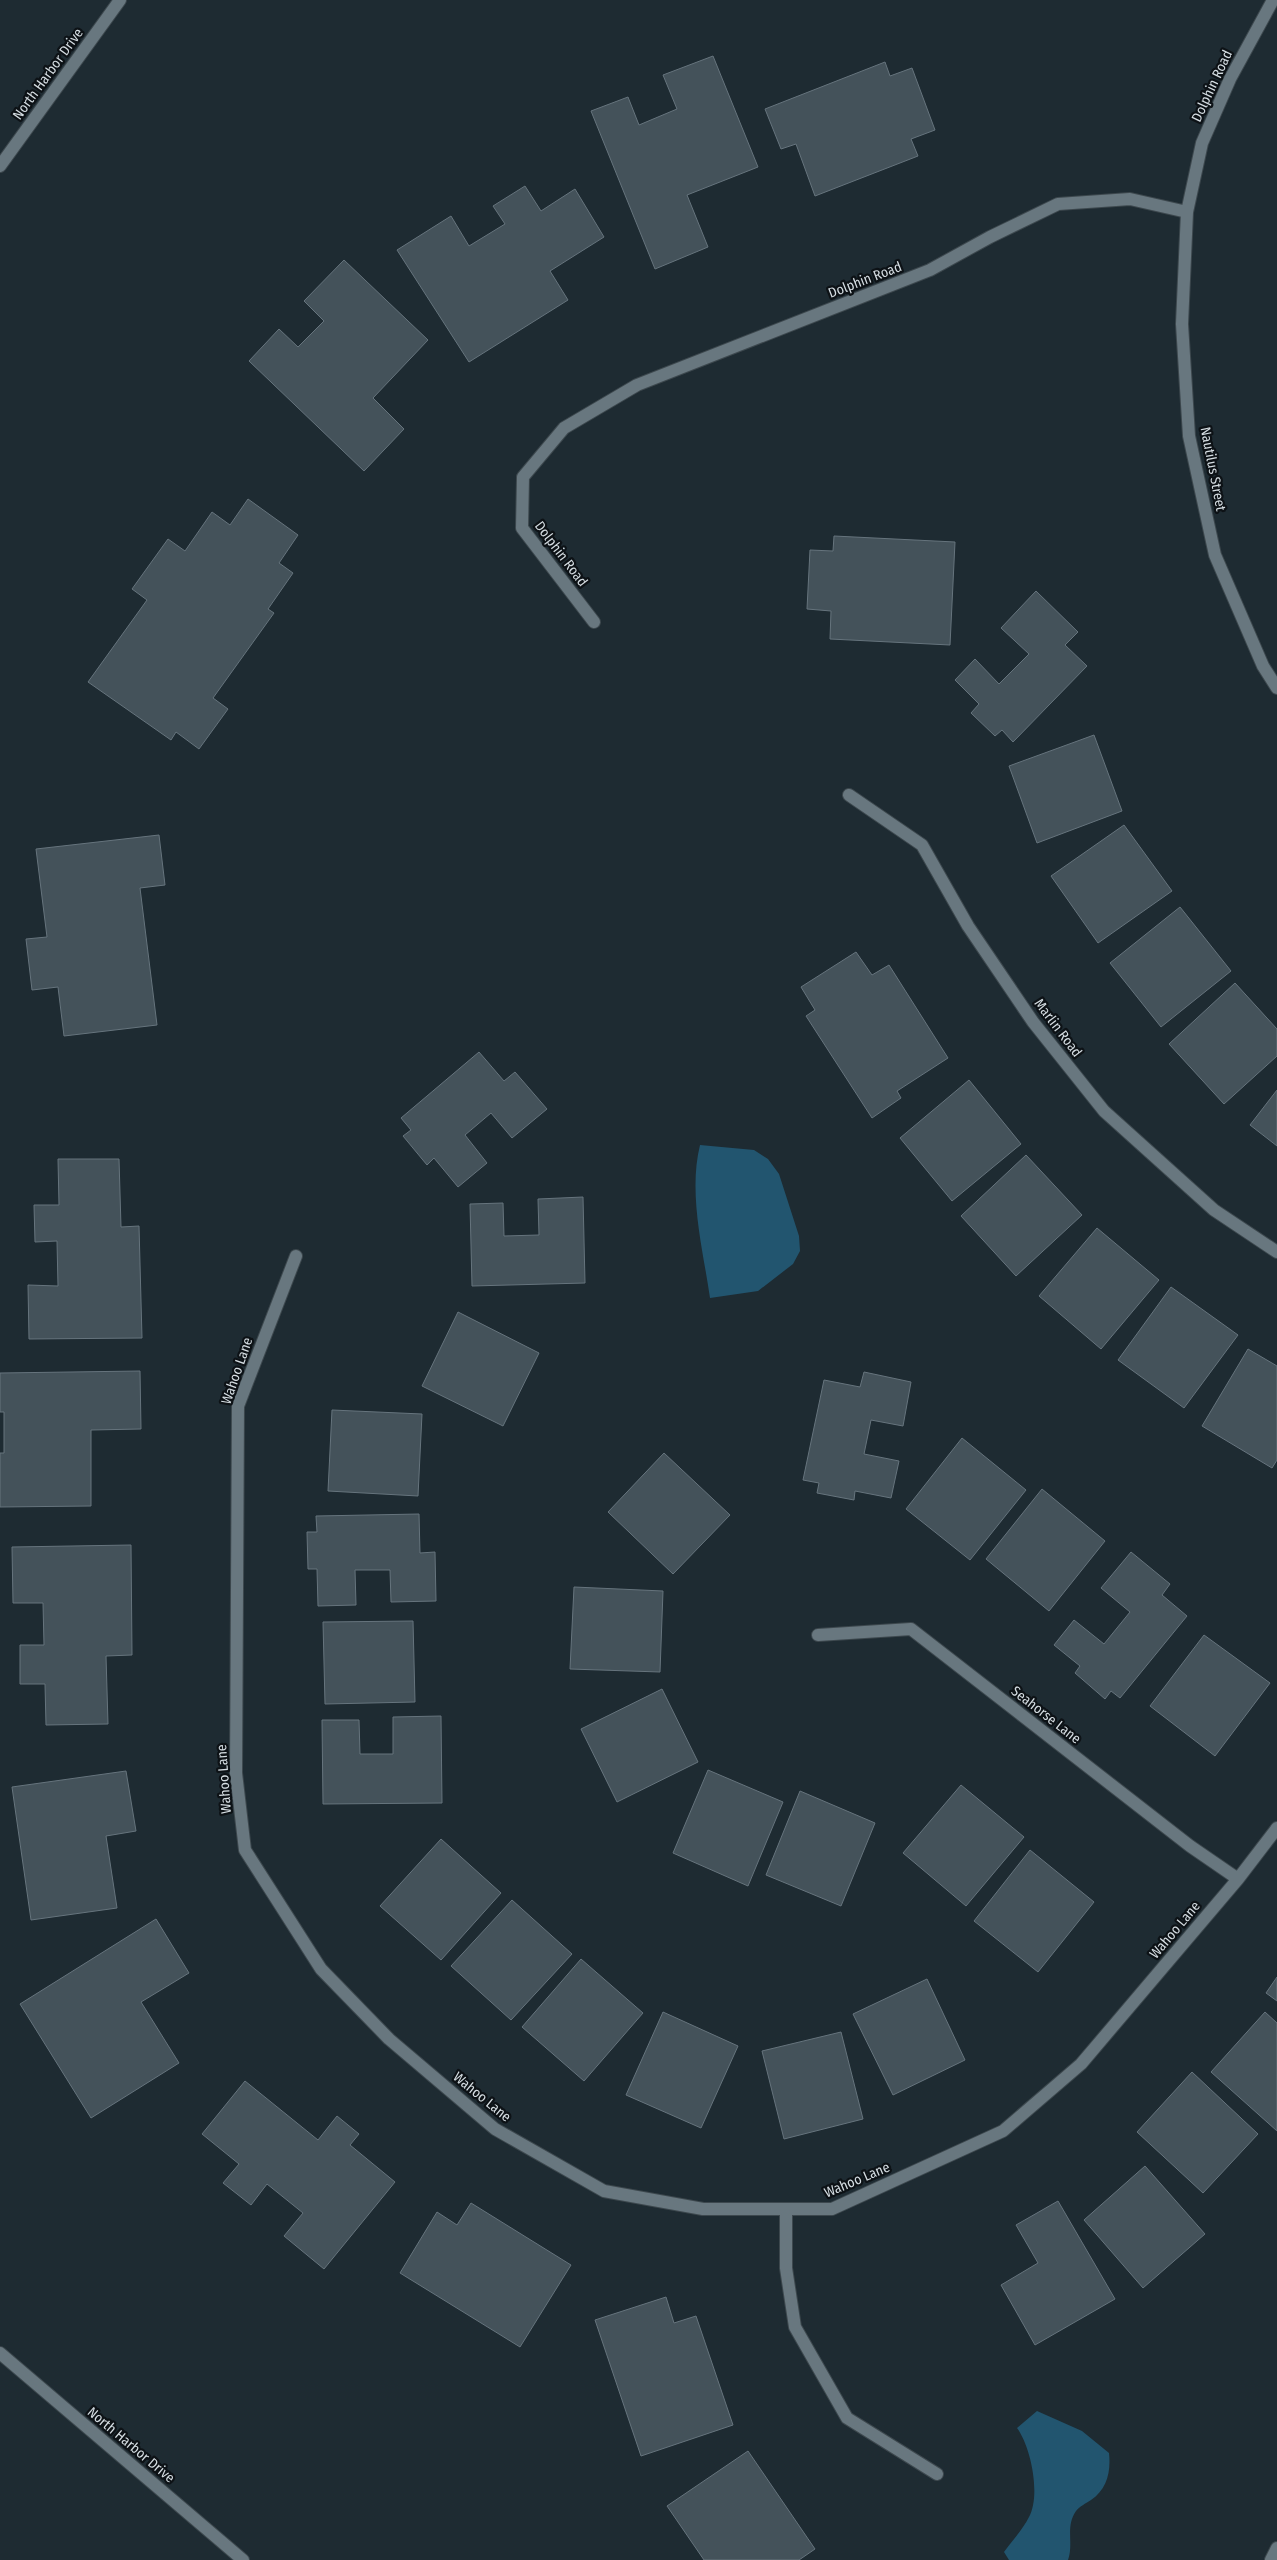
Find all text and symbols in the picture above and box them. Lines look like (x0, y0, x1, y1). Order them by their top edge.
street label: North Harbor Drive (9, 25, 87, 123)
street label: Dolphin Road (1188, 47, 1236, 125)
street label: Dolphin Road (826, 258, 904, 302)
street label: Nautilus Street (1196, 425, 1230, 513)
street label: Dolphin Road (531, 518, 591, 590)
street label: Marlin Road (1031, 995, 1085, 1061)
street label: Wahoo Lane (218, 1335, 256, 1407)
street label: Seahorse Lane (1008, 1683, 1084, 1747)
street label: Wahoo Lane (213, 1744, 235, 1814)
street label: Wahoo Lane (1146, 1898, 1204, 1962)
street label: Wahoo Lane (450, 2068, 514, 2126)
street label: Wahoo Lane (822, 2159, 892, 2201)
street label: North Harbor Drive (84, 2404, 178, 2487)

